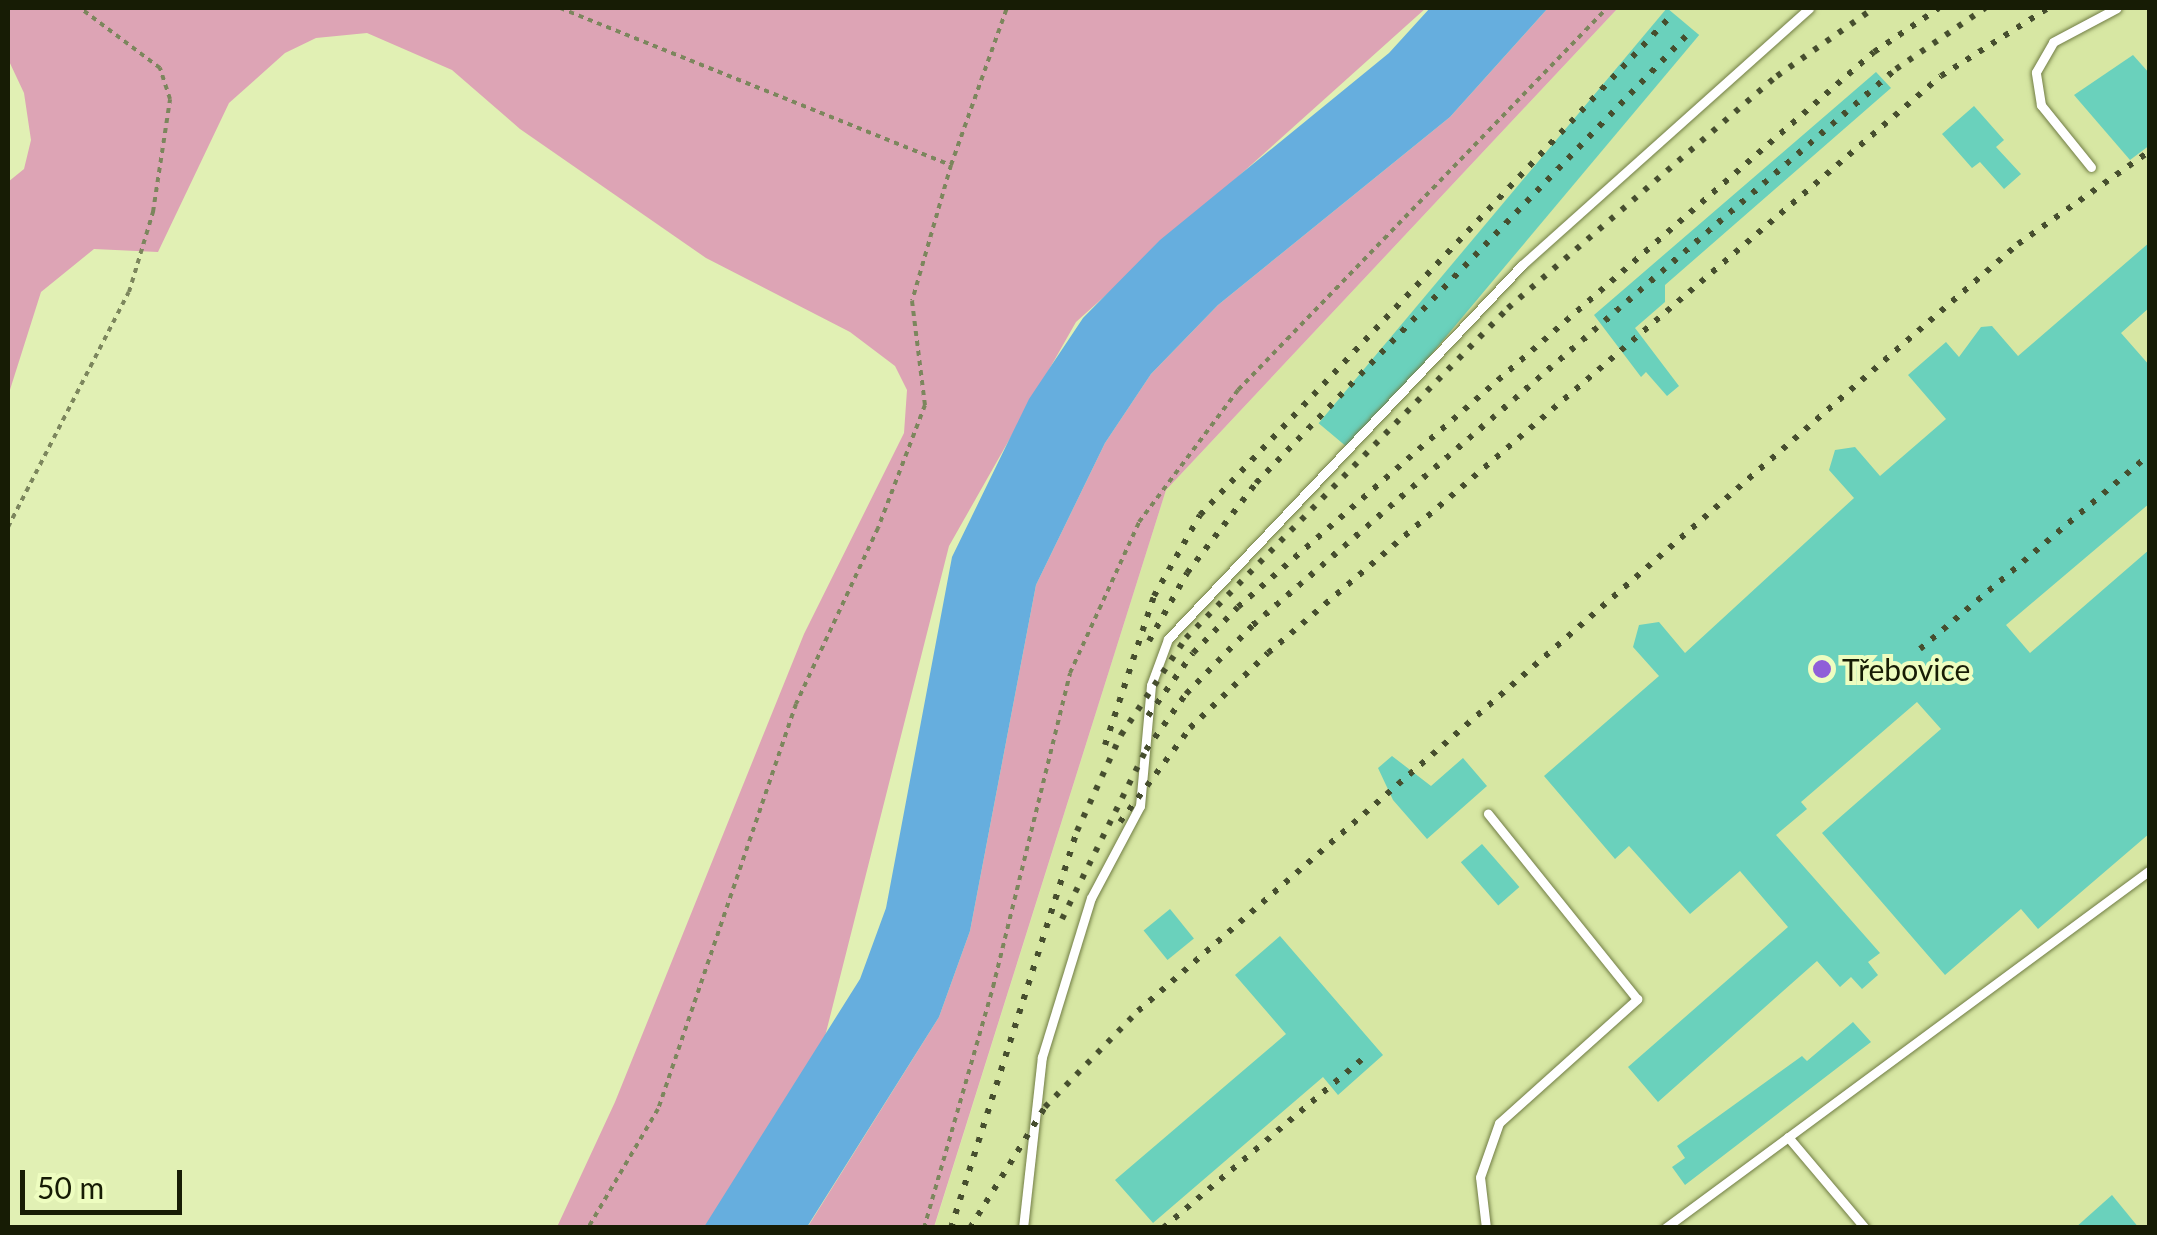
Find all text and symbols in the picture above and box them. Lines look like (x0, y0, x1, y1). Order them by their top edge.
place label: Třebovice (1842, 651, 1970, 687)
marker: Třebovice (1811, 658, 1833, 680)
scale bar (25, 1150, 188, 1212)
text: 50 m (37, 1169, 104, 1205)

